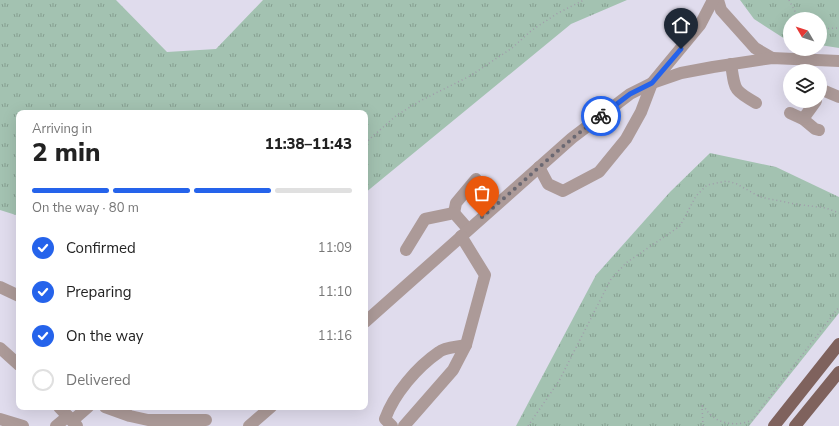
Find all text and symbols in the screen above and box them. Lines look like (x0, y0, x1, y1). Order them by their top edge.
pin (664, 8, 698, 49)
north arrow (783, 12, 827, 56)
map controls (783, 12, 827, 108)
icon: home (670, 14, 692, 36)
button: layers (783, 64, 827, 108)
courier (581, 96, 621, 136)
icon: bike (590, 105, 612, 127)
text: Arriving in (32, 120, 92, 138)
text: 11:38–11:43 (265, 134, 352, 154)
text: 2 min (32, 135, 100, 170)
pin (465, 176, 499, 217)
icon: bag (471, 182, 493, 204)
text: On the way · 80 m (32, 199, 139, 217)
icon: check (32, 237, 54, 259)
text: Confirmed (66, 238, 136, 258)
text: 11:09 (318, 239, 352, 257)
icon: check (32, 281, 54, 303)
text: Preparing (66, 282, 131, 302)
text: 11:10 (318, 283, 352, 301)
icon: check (32, 325, 54, 347)
text: On the way (66, 326, 144, 346)
text: 11:16 (318, 327, 352, 345)
text: Delivered (66, 370, 131, 390)

